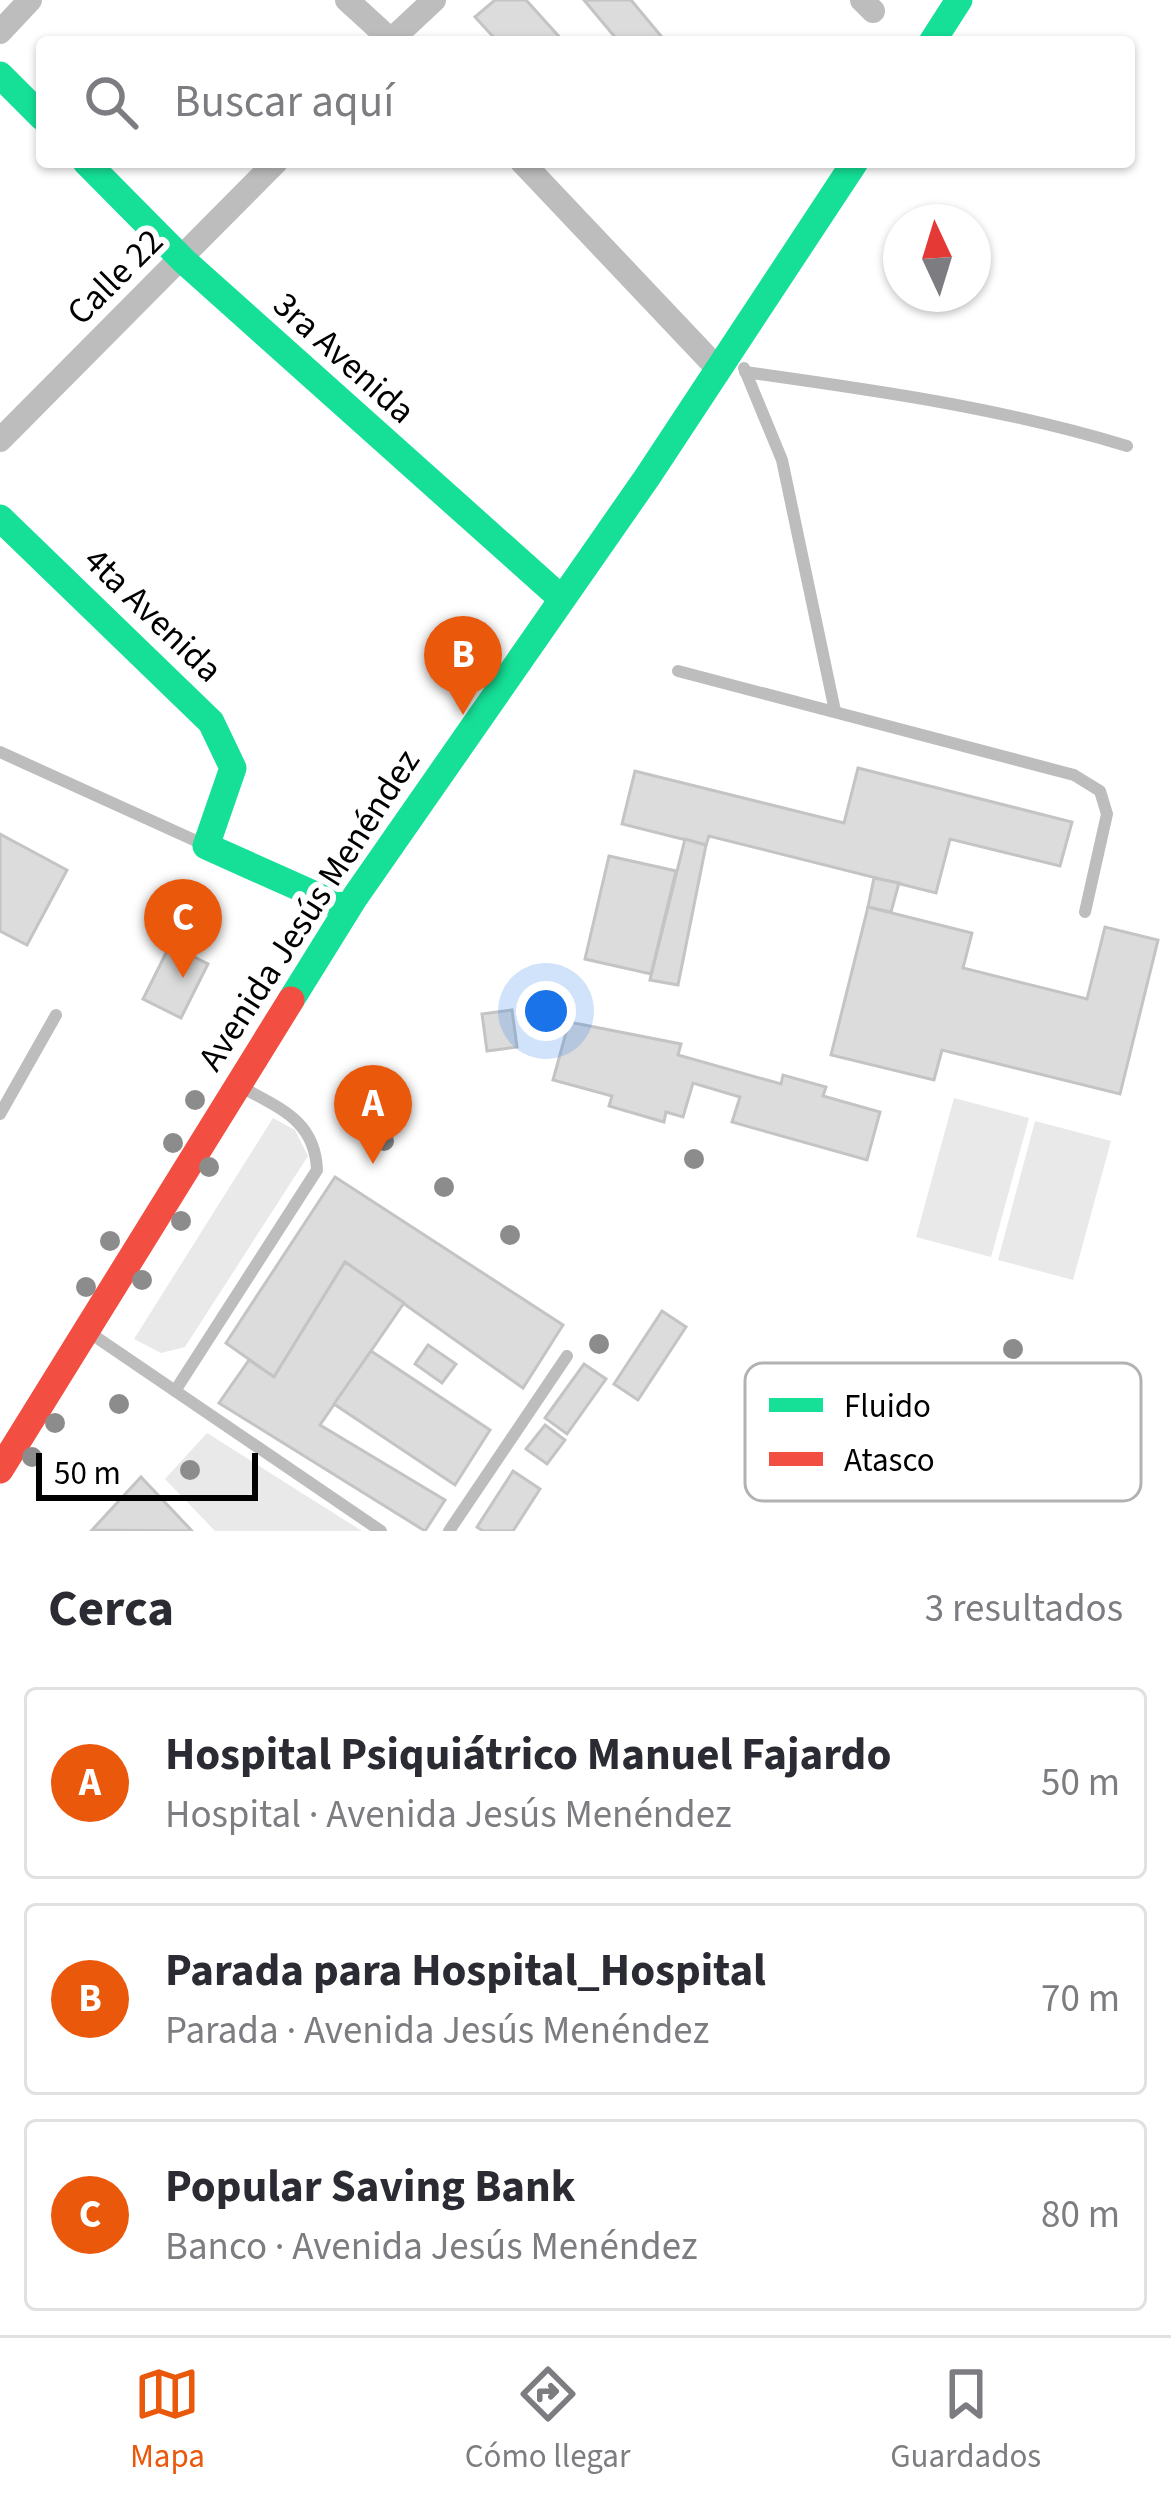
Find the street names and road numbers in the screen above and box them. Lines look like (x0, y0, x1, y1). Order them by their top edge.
street label: Calle 22 (55, 217, 175, 337)
street label: 3ra Avenida (262, 280, 426, 436)
street label: 4ta Avenida (72, 536, 234, 694)
street label: Avenida Jesús Menéndez (186, 739, 432, 1081)

